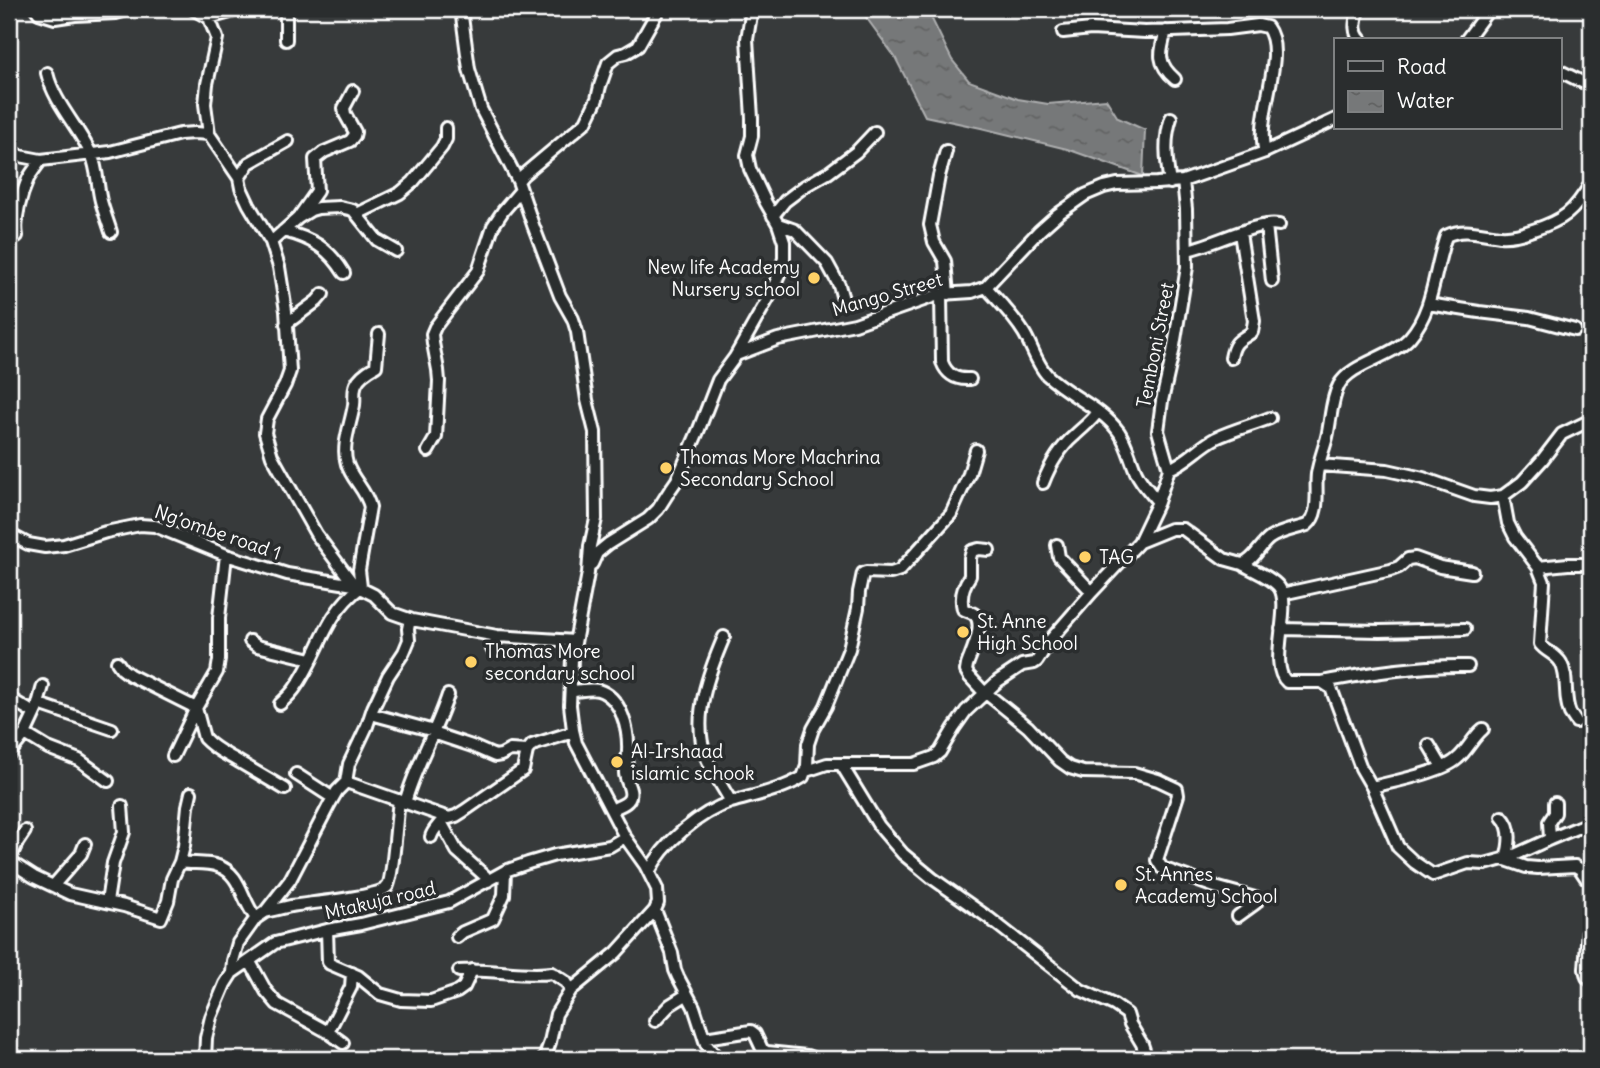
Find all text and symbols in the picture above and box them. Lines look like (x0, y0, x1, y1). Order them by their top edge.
legend (1334, 38, 1562, 130)
text: Road (1397, 53, 1446, 80)
text: Water (1397, 87, 1455, 114)
place label: New life Academy Nursery school (647, 255, 800, 301)
street label: Mango Street (829, 267, 945, 321)
marker: New life Academy Nursery school (806, 270, 822, 286)
street label: Temboni Street (1131, 280, 1179, 410)
place label: Thomas More Machrina Secondary School (680, 445, 881, 491)
marker: Thomas More Machrina Secondary School (658, 460, 674, 476)
street label: Ng’ombe road 1 (152, 499, 284, 565)
place label: TAG (1099, 545, 1134, 569)
marker: TAG (1077, 549, 1093, 565)
place label: St. Anne High School (977, 609, 1078, 655)
marker: St. Anne High School (955, 624, 971, 640)
place label: Thomas More secondary school (485, 639, 635, 685)
marker: Thomas More secondary school (463, 654, 479, 670)
place label: Al-Irshaad islamic schook (631, 739, 755, 785)
marker: Al-Irshaad islamic schook (609, 754, 625, 770)
place label: St. Annes Academy School (1135, 862, 1278, 908)
street label: Mtakuja road (322, 876, 438, 924)
marker: St. Annes Academy School (1113, 877, 1129, 893)

